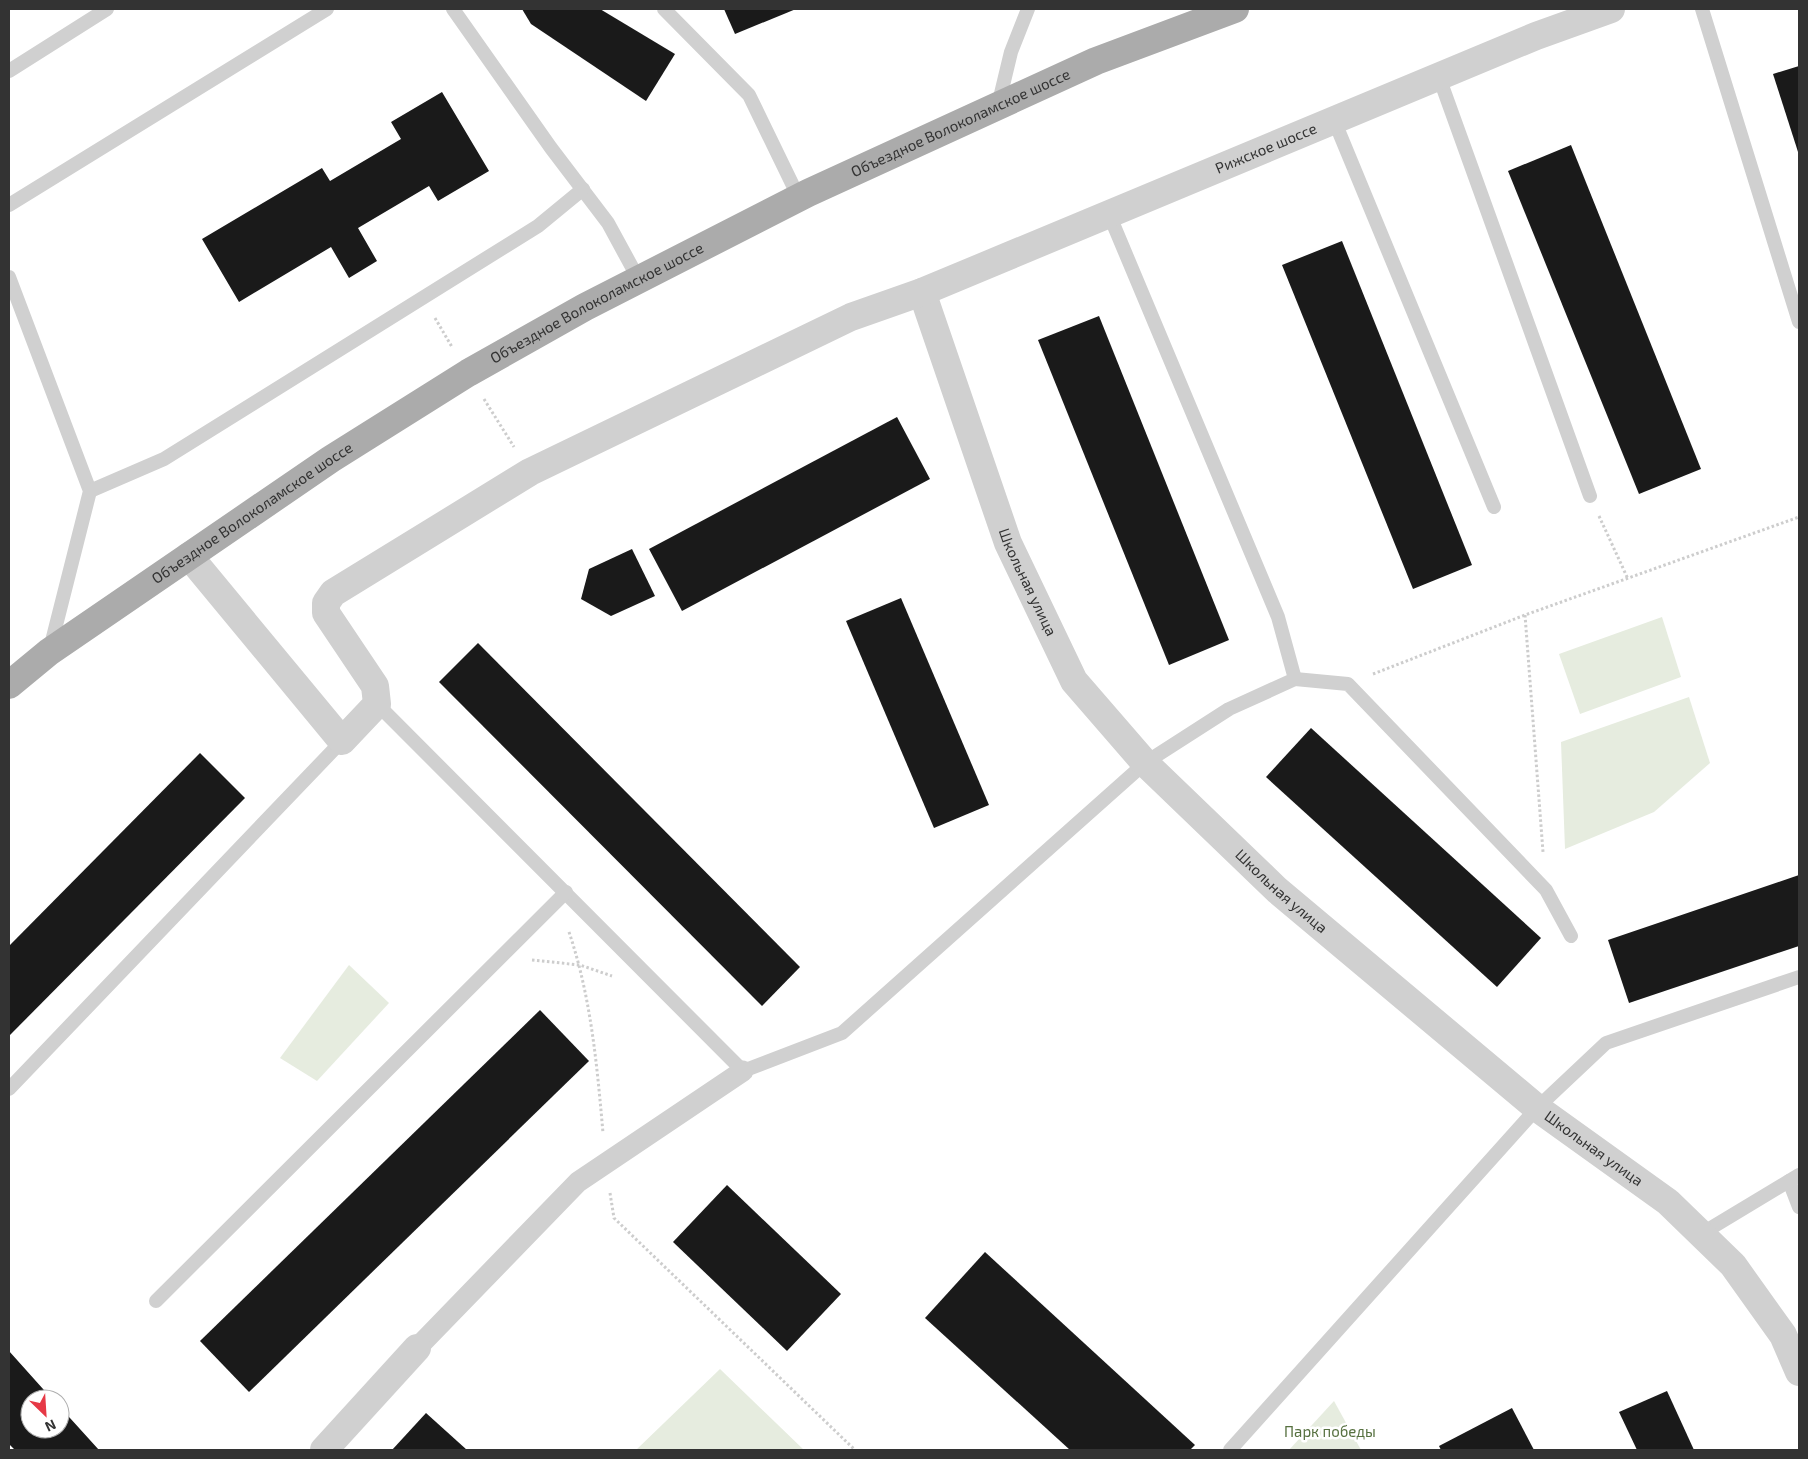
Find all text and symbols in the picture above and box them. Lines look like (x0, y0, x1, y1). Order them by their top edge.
street label: Объездное Волоколамское шоссе (848, 64, 1073, 180)
street label: Рижское шоссе (1212, 118, 1319, 177)
street label: Объездное Волоколамское шоссе (487, 238, 706, 367)
street label: Объездное Волоколамское шоссе (148, 438, 356, 587)
street label: Школьная улица (996, 526, 1061, 639)
street label: Школьная улица (1232, 845, 1331, 936)
street label: Школьная улица (1541, 1106, 1647, 1189)
north arrow (20, 1389, 70, 1439)
text: N (43, 1416, 59, 1436)
park label: Парк победы (1284, 1422, 1376, 1440)

